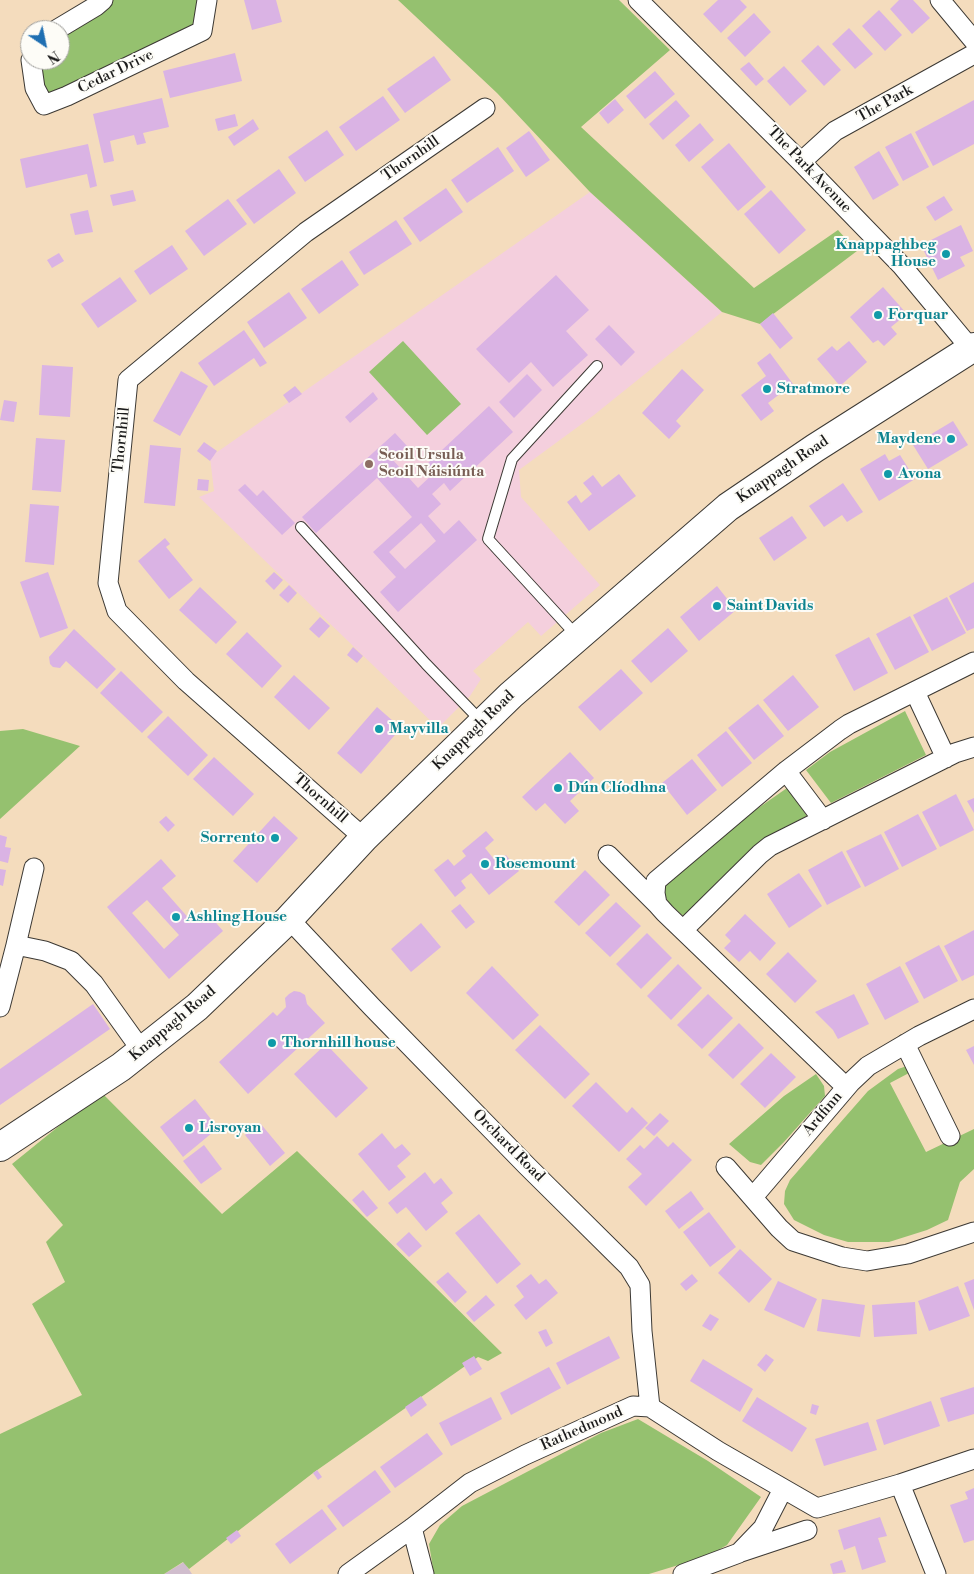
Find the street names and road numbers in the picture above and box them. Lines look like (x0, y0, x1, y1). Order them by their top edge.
street label: Cedar Drive (75, 46, 157, 98)
street label: The Park (854, 81, 916, 127)
street label: The Park Avenue (763, 123, 855, 217)
street label: Thornhill (379, 133, 443, 185)
street label: Thornhill (110, 406, 134, 474)
street label: Knappagh Road (734, 433, 832, 507)
street label: Knappagh Road (429, 687, 519, 775)
street label: Thornhill (289, 771, 351, 827)
street label: Knappagh Road (126, 983, 220, 1065)
street label: Ardfinn (799, 1088, 847, 1140)
street label: Orchard Road (468, 1106, 548, 1186)
street label: Rathedmond (538, 1403, 626, 1455)

